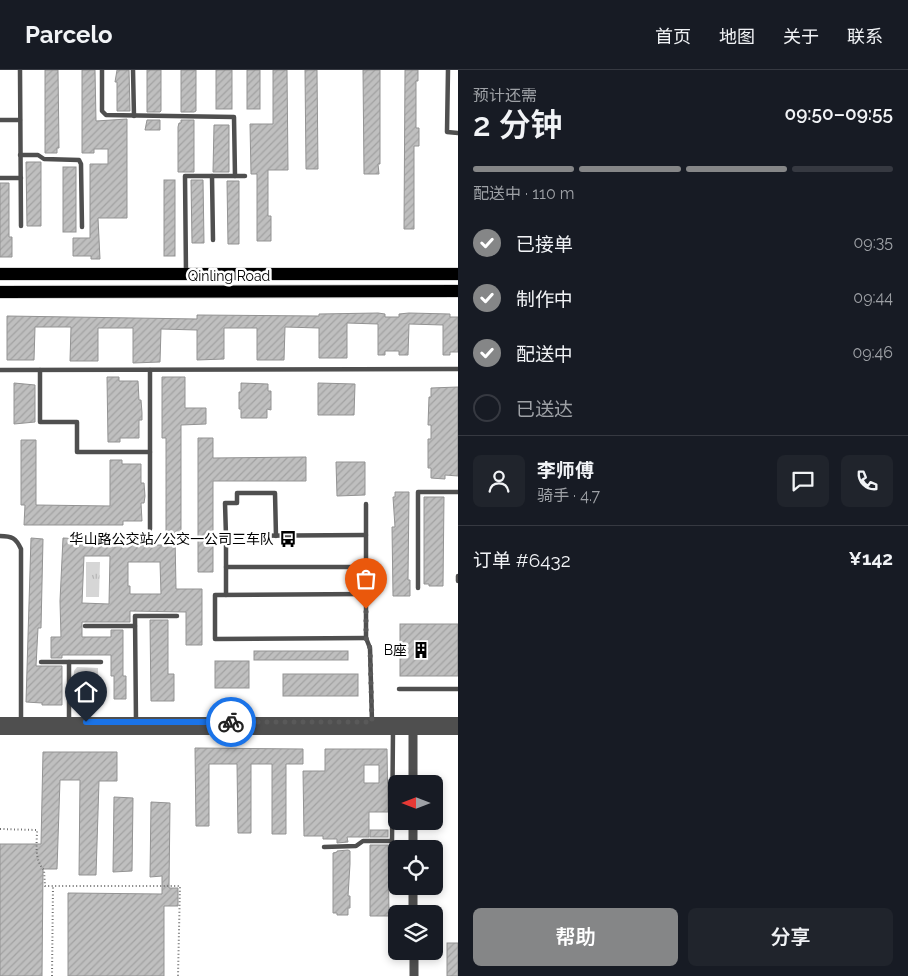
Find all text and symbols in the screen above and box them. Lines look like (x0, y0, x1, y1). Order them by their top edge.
text: Parcelo (25, 20, 113, 49)
text: 首页 (655, 26, 691, 47)
text: 地图 (719, 26, 755, 47)
text: 关于 (783, 26, 819, 47)
text: 联系 (847, 26, 883, 47)
text: 预计还需 (473, 86, 537, 105)
text: 09:50–09:55 (784, 102, 893, 124)
text: 2 分钟 (473, 106, 562, 143)
text: 配送中 · 110 m (473, 184, 574, 203)
icon: check (473, 229, 501, 257)
text: 已接单 (516, 233, 573, 255)
text: 09:35 (854, 233, 893, 252)
street label: Qinling Road (188, 268, 270, 284)
icon: check (473, 284, 501, 312)
text: 制作中 (516, 288, 573, 310)
text: 09:44 (853, 288, 893, 307)
icon: check (473, 339, 501, 367)
text: 配送中 (516, 343, 573, 365)
text: 09:46 (852, 343, 893, 362)
text: 已送达 (516, 398, 573, 420)
button: person (473, 455, 525, 507)
button: chat (777, 455, 829, 507)
button: phone (841, 455, 893, 507)
text: 李师傅 (537, 459, 594, 481)
text: 骑手 · 4.7 (537, 486, 600, 505)
bus stop icon: 华山路公交站/公交一公司三车队 (278, 529, 298, 549)
place label: 华山路公交站/公交一公司三车队 (70, 531, 274, 547)
text: ¥142 (849, 547, 893, 569)
text: 订单 #6432 (473, 549, 571, 571)
pin (345, 558, 387, 609)
icon: bag (352, 565, 380, 593)
building icon: B座 (411, 640, 431, 660)
place label: B座 (384, 642, 407, 658)
pin (65, 671, 107, 722)
icon: home (72, 678, 100, 706)
courier (206, 697, 256, 747)
icon: bike (217, 708, 245, 736)
north arrow (388, 775, 442, 830)
map controls (388, 775, 443, 960)
button: locate (388, 840, 443, 895)
button: layers (388, 905, 443, 960)
button: 帮助 (473, 908, 678, 966)
button: 分享 (688, 908, 893, 966)

